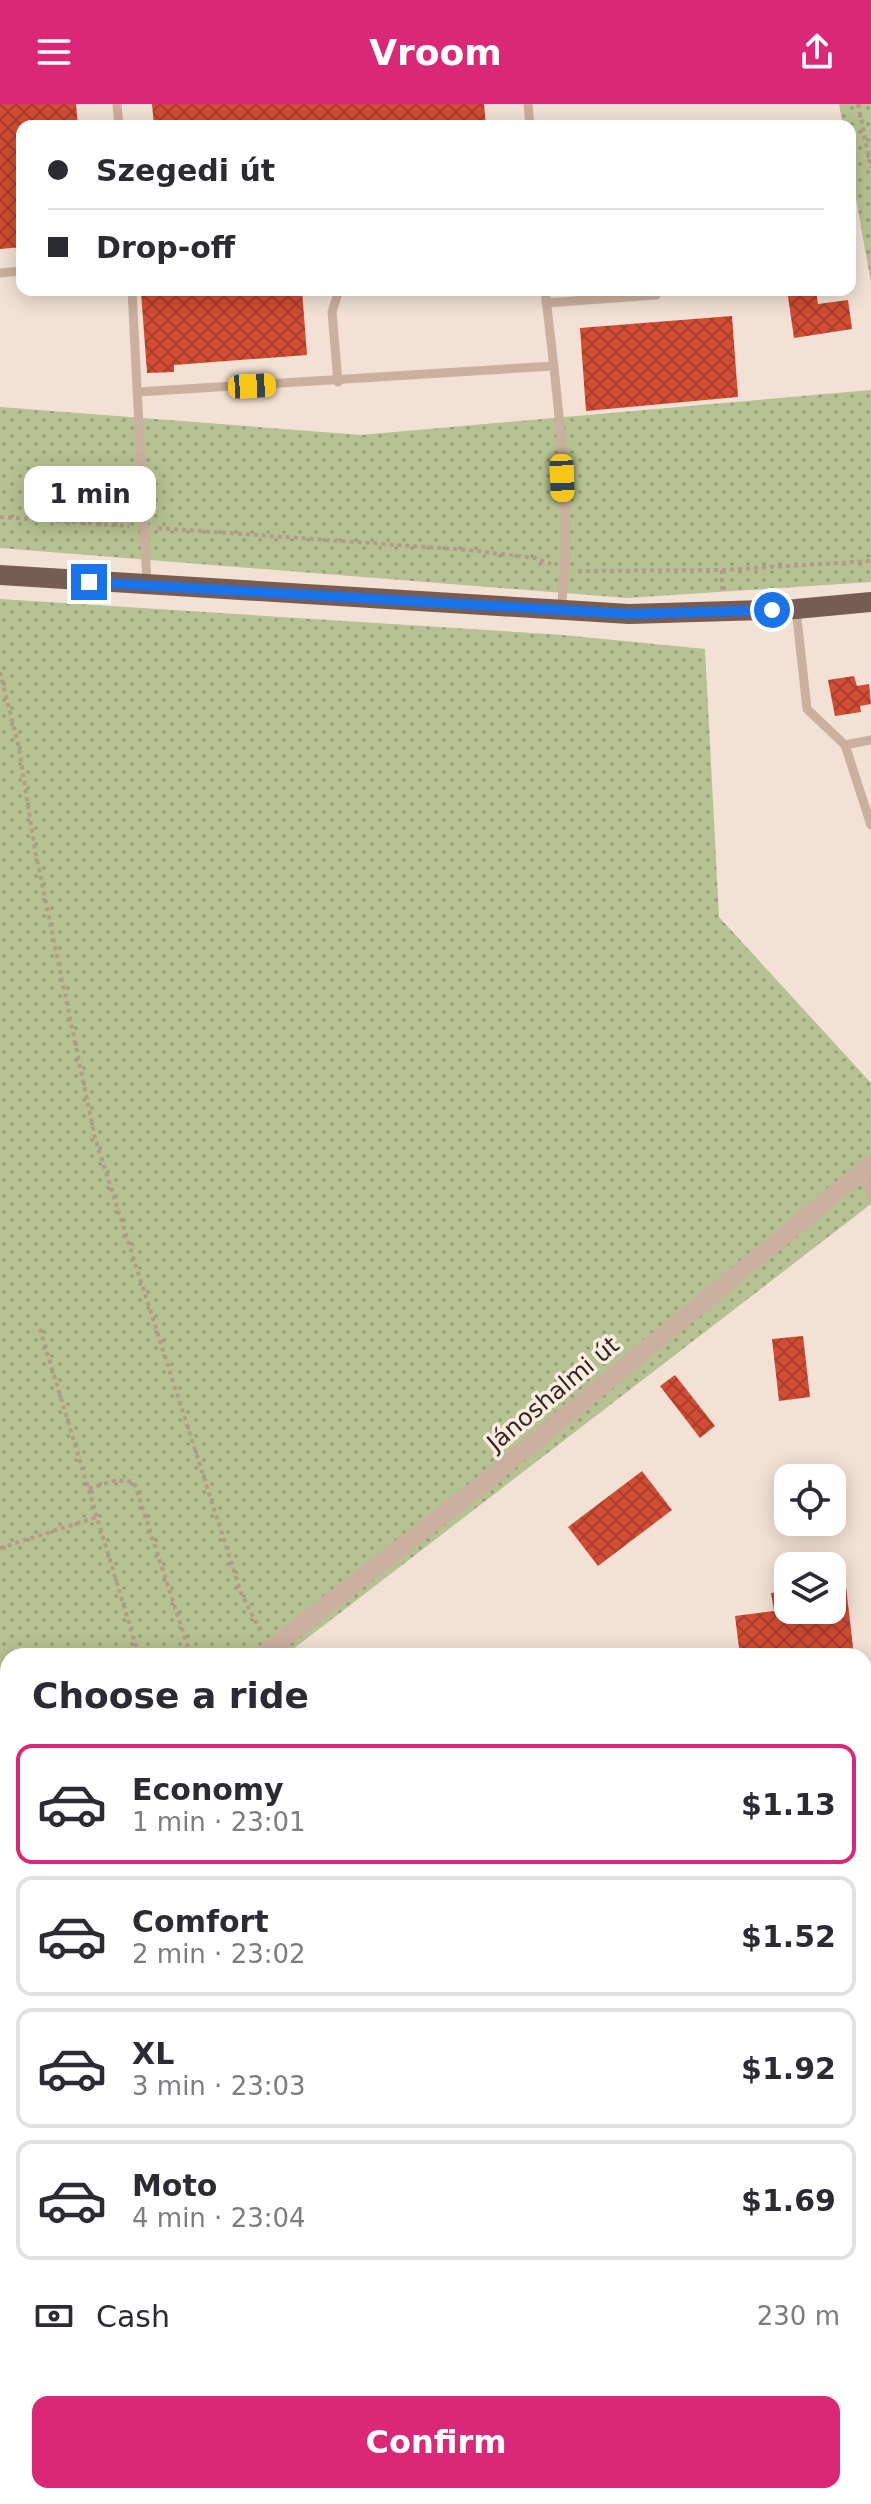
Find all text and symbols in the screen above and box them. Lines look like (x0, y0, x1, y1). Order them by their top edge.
icon: menu (32, 30, 76, 74)
icon: share (795, 30, 839, 74)
text: Vroom (369, 32, 502, 73)
text: Szegedi út (96, 153, 275, 188)
text: Drop-off (96, 230, 235, 265)
car (227, 373, 277, 399)
car (549, 454, 575, 502)
callout: 1 min (23, 466, 155, 522)
text: 1 min (49, 479, 131, 509)
route end (71, 564, 107, 600)
route start (754, 592, 790, 628)
street label: Jánoshalmi út (480, 1331, 624, 1458)
map controls (774, 1464, 846, 1624)
button: locate (774, 1464, 846, 1536)
button: layers (774, 1552, 846, 1624)
text: Choose a ride (32, 1675, 309, 1716)
icon: car (36, 1768, 108, 1840)
text: Economy (132, 1772, 284, 1807)
text: $1.13 (741, 1787, 836, 1822)
text: 1 min · 23:01 (132, 1807, 306, 1837)
icon: car (36, 1900, 108, 1972)
text: Comfort (132, 1904, 269, 1939)
text: $1.52 (741, 1919, 836, 1954)
text: 2 min · 23:02 (132, 1939, 306, 1969)
icon: car (36, 2032, 108, 2104)
text: XL (132, 2036, 174, 2071)
text: $1.92 (741, 2051, 836, 2086)
text: 3 min · 23:03 (132, 2071, 306, 2101)
icon: car (36, 2164, 108, 2236)
text: Moto (132, 2168, 217, 2203)
text: $1.69 (741, 2183, 836, 2218)
text: 4 min · 23:04 (132, 2203, 306, 2233)
icon: cash (32, 2294, 76, 2338)
text: Cash (96, 2299, 170, 2334)
text: 230 m (757, 2301, 840, 2331)
button: Confirm (32, 2396, 840, 2488)

